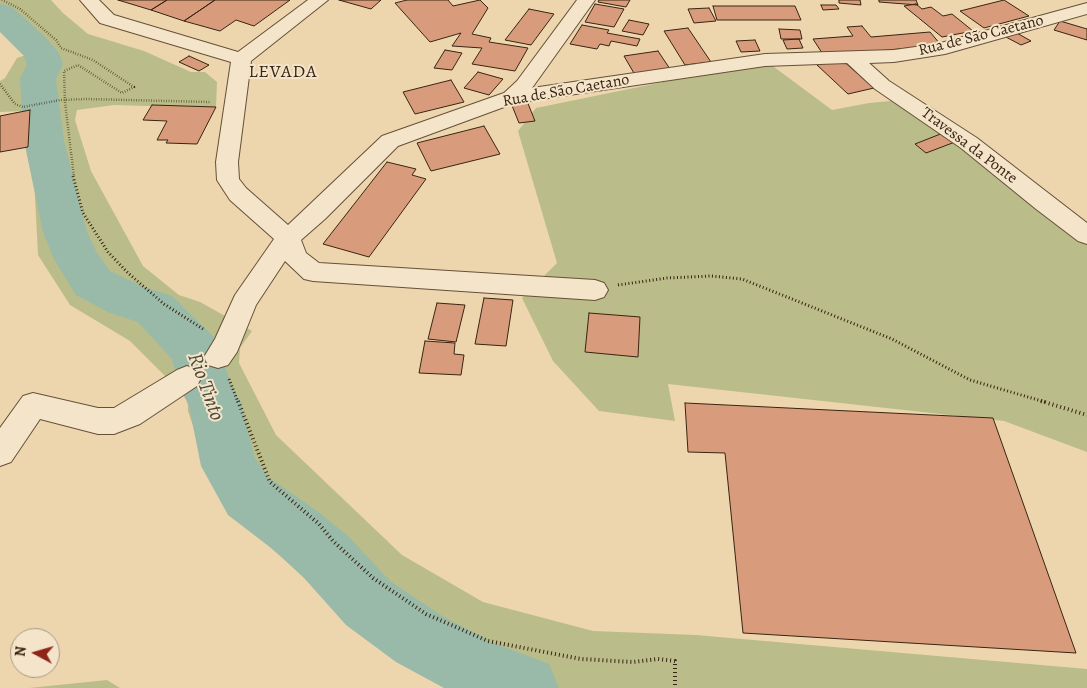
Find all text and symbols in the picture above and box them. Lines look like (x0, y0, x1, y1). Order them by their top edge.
street label: Rua de São Caetano (916, 11, 1046, 61)
district label: LEVADA (248, 62, 318, 84)
street label: Rua de São Caetano (501, 70, 631, 112)
street label: Travessa da Ponte (917, 104, 1021, 188)
water label: Rio Tinto (181, 350, 229, 424)
north arrow (10, 628, 60, 678)
text: N (11, 645, 31, 658)

